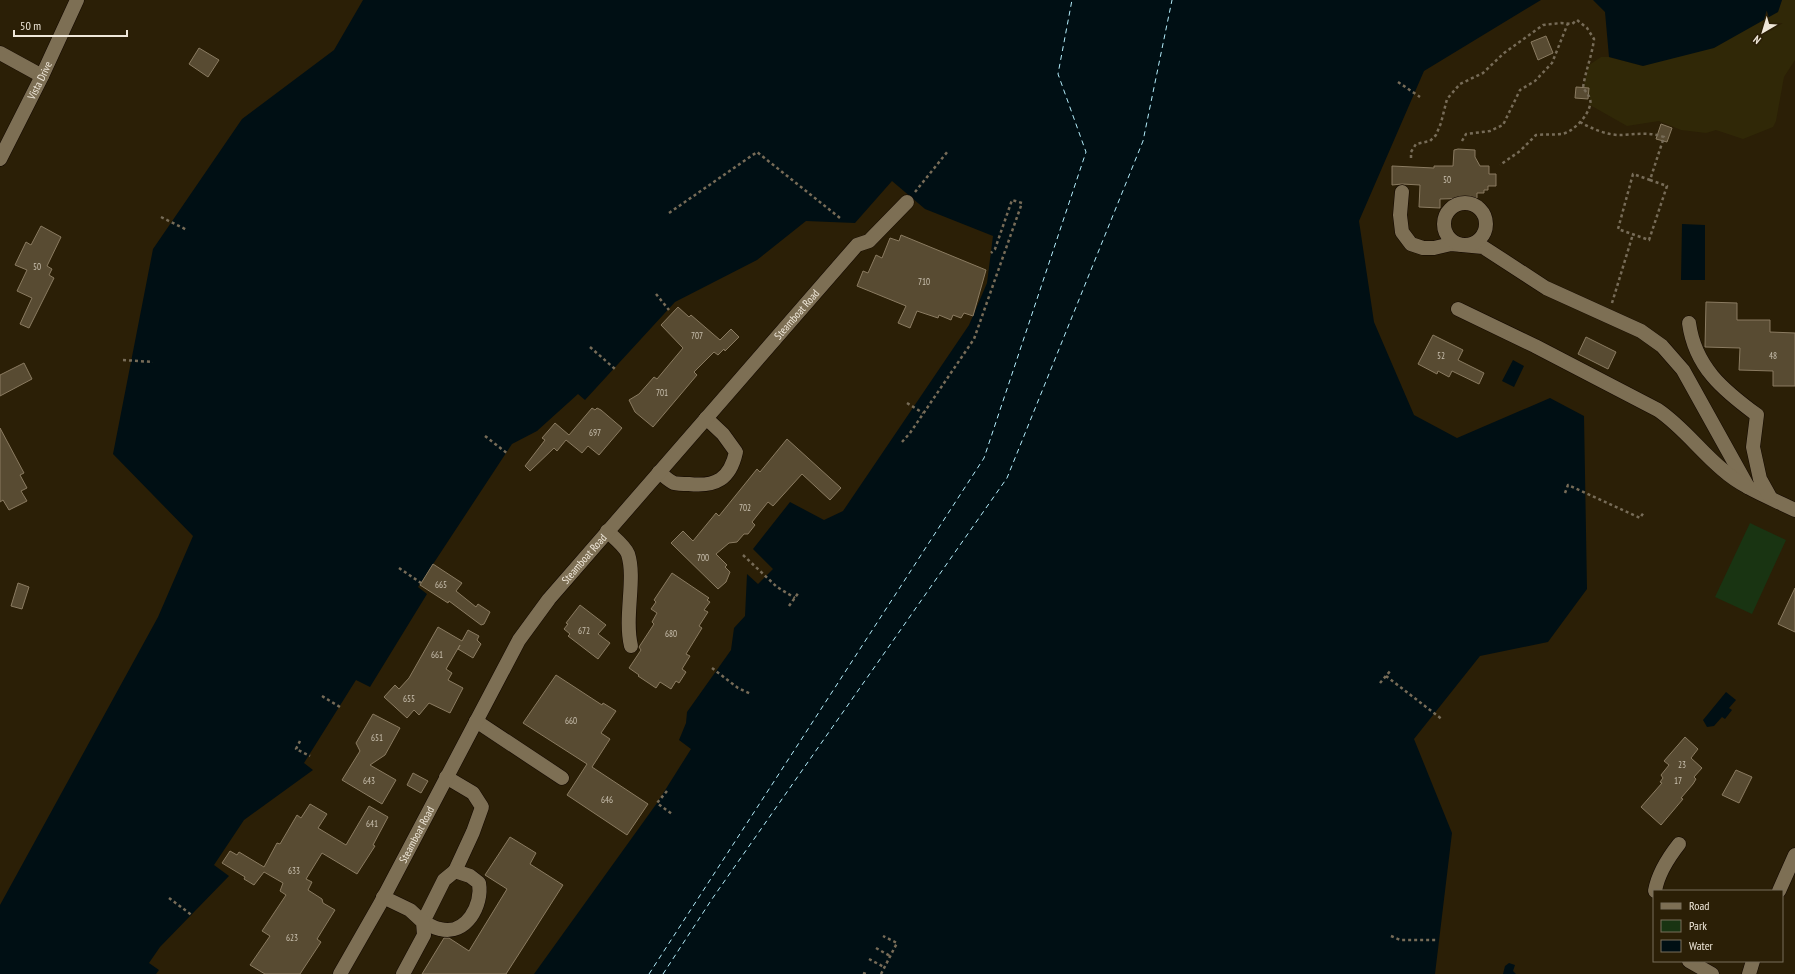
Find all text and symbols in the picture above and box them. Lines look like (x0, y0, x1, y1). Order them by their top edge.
scale bar (14, 12, 127, 38)
north arrow (1743, 12, 1783, 52)
text: 50 m (20, 18, 41, 33)
text: N (1750, 33, 1763, 47)
street label: Vista Drive (24, 59, 55, 103)
house number: 50 (1443, 174, 1451, 185)
house number: 50 (33, 261, 41, 272)
house number: 710 (918, 276, 930, 287)
street label: Steamboat Road (771, 286, 822, 342)
house number: 707 (691, 330, 703, 341)
house number: 52 (1437, 350, 1445, 361)
house number: 48 (1769, 350, 1777, 361)
house number: 701 (656, 387, 668, 398)
house number: 697 (589, 427, 601, 438)
house number: 702 (739, 502, 751, 513)
street label: Steamboat Road (558, 531, 610, 587)
house number: 700 (697, 552, 709, 563)
house number: 665 (435, 579, 447, 590)
house number: 672 (578, 625, 590, 636)
house number: 680 (665, 628, 677, 639)
house number: 661 (431, 649, 443, 660)
house number: 655 (403, 693, 415, 704)
house number: 660 (565, 715, 577, 726)
house number: 651 (371, 732, 383, 743)
house number: 23 (1678, 759, 1686, 770)
house number: 643 (363, 775, 375, 786)
house number: 17 (1674, 775, 1682, 786)
house number: 646 (601, 794, 613, 805)
street label: Steamboat Road (396, 804, 437, 865)
house number: 641 (366, 818, 378, 829)
house number: 633 (288, 865, 300, 876)
legend (1653, 890, 1783, 962)
text: Road (1689, 898, 1709, 913)
text: Park (1689, 918, 1707, 933)
house number: 623 (286, 932, 298, 943)
text: Water (1689, 938, 1714, 953)

